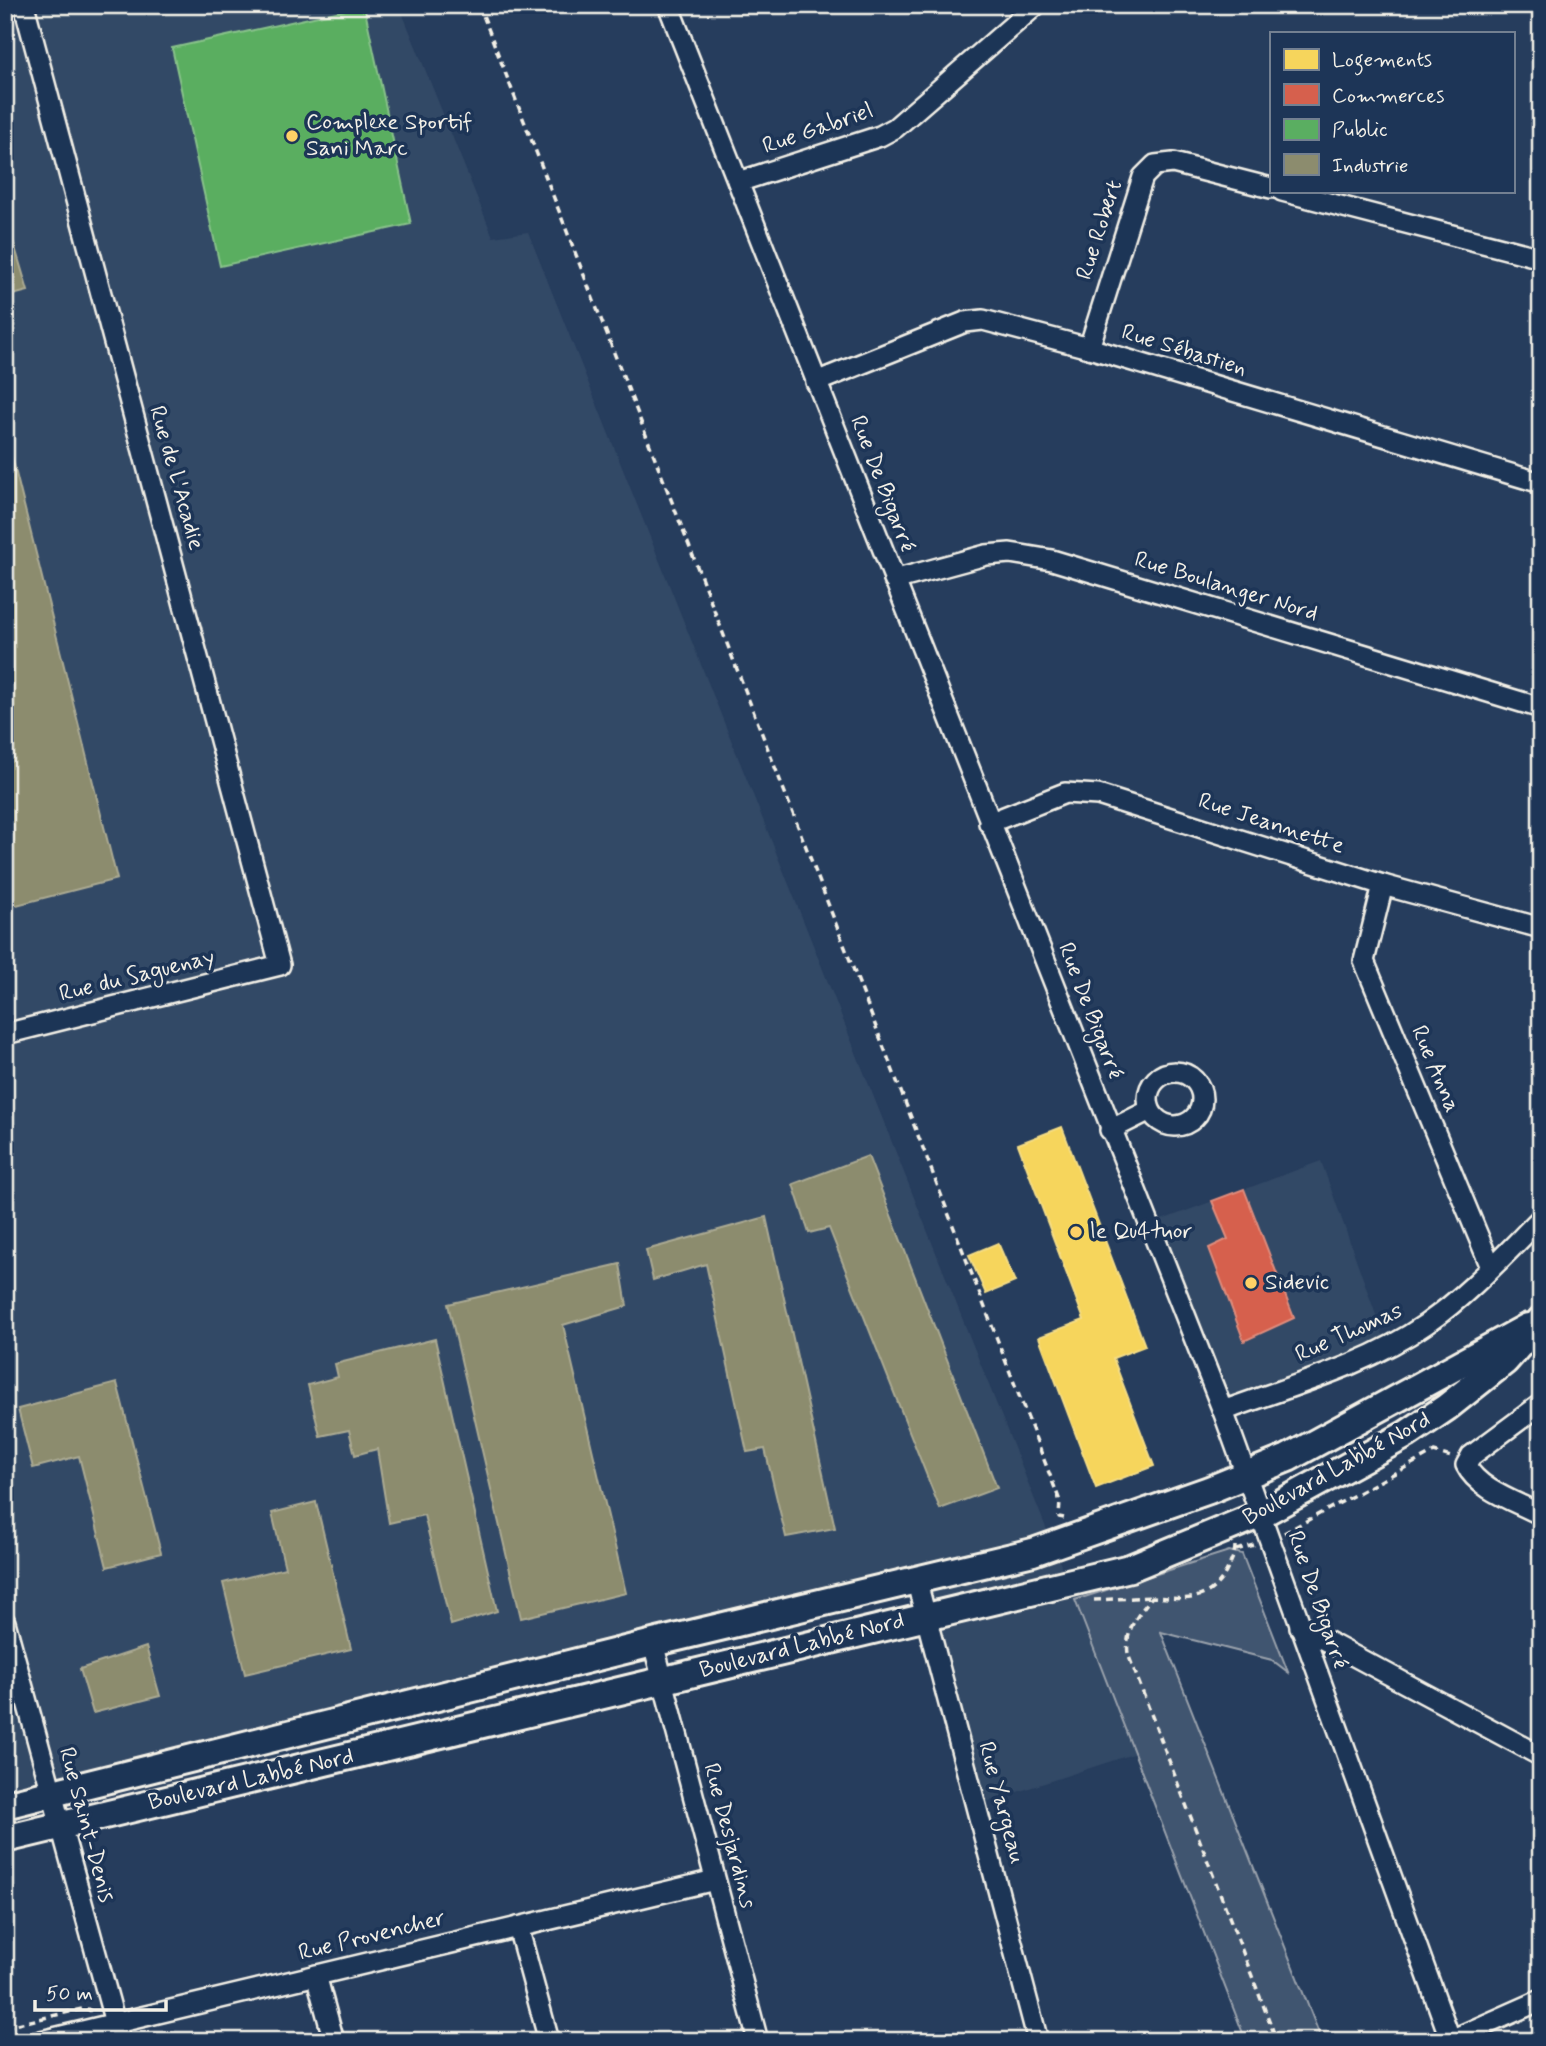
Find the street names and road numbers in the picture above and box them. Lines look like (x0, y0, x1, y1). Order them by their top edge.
street label: Rue Gabriel (759, 96, 877, 162)
street label: Rue Robert (1070, 176, 1130, 284)
street label: Rue Sébastien (1118, 318, 1250, 384)
street label: Rue de L'Acadie (141, 402, 211, 554)
street label: Rue De Bigarré (840, 411, 922, 557)
street label: Rue Boulanger Nord (1131, 545, 1321, 629)
street label: Rue Jeannette (1194, 786, 1348, 862)
street label: Rue De Bigarré (1048, 938, 1130, 1084)
street label: Rue du Saguenay (56, 942, 218, 1012)
street label: Rue Anna (1403, 1021, 1467, 1117)
street label: Rue Thomas (1291, 1296, 1407, 1370)
street label: Boulevard Labbé Nord (1238, 1405, 1436, 1533)
street label: Rue De Bigarré (1277, 1527, 1355, 1674)
street label: Boulevard Labbé Nord (697, 1606, 907, 1686)
street label: Rue Yargeau (968, 1739, 1032, 1868)
street label: Boulevard Labbé Nord (145, 1742, 357, 1818)
street label: Rue Saint-Denis (51, 1744, 121, 1906)
street label: Rue Desjardins (695, 1760, 763, 1912)
street label: Rue Provencher (295, 1903, 449, 1969)

